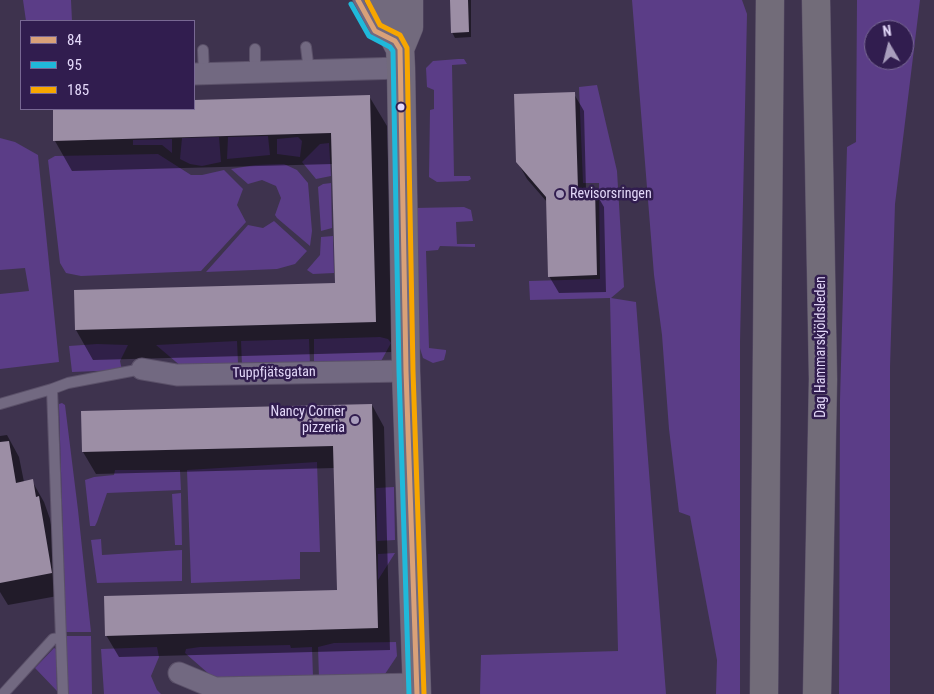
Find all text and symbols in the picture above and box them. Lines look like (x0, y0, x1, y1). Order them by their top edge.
legend (20, 20, 195, 110)
north arrow (864, 20, 914, 70)
text: N (882, 23, 892, 40)
text: 84 (67, 31, 82, 49)
text: 95 (67, 56, 82, 74)
text: 185 (67, 81, 89, 99)
unlabelled marker (396, 102, 406, 112)
place label: Revisorsringen (570, 186, 652, 202)
marker: Revisorsringen (554, 188, 566, 200)
street label: Dag Hammarskjöldsleden (813, 276, 829, 418)
street label: Tuppfjätsgatan (232, 364, 316, 382)
place label: Nancy Corner pizzeria (270, 404, 345, 437)
marker: Nancy Corner pizzeria (349, 414, 361, 426)

